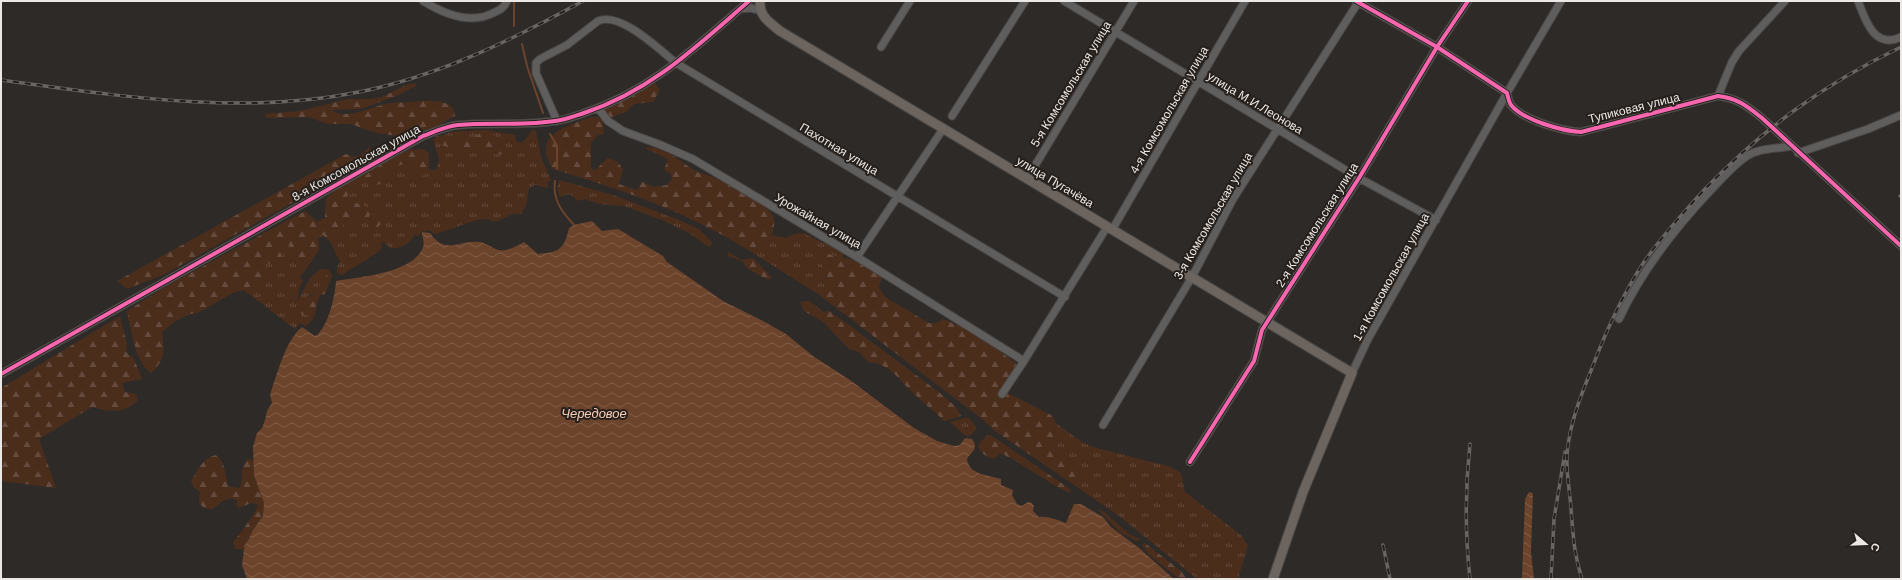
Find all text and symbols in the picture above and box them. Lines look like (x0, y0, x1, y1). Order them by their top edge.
street label: 5-я Комсомольская улица (1028, 18, 1114, 149)
street label: 4-я Комсомольская улица (1127, 44, 1211, 176)
street label: улица М.И.Леонова (1205, 69, 1306, 137)
street label: Тупиковая улица (1587, 90, 1681, 126)
street label: Пахотная улица (797, 120, 881, 178)
street label: 8-я Комсомольская улица (290, 122, 423, 204)
street label: 3-я Комсомольская улица (1171, 150, 1255, 282)
street label: улица Пугачёва (1014, 154, 1096, 211)
street label: 2-я Комсомольская улица (1273, 160, 1361, 290)
street label: Урожайная улица (772, 190, 864, 252)
street label: 1-я Комсомольская улица (1350, 210, 1432, 343)
water label: Чередовое (561, 406, 627, 421)
north arrow (1846, 524, 1886, 564)
text: С (1868, 542, 1882, 553)

